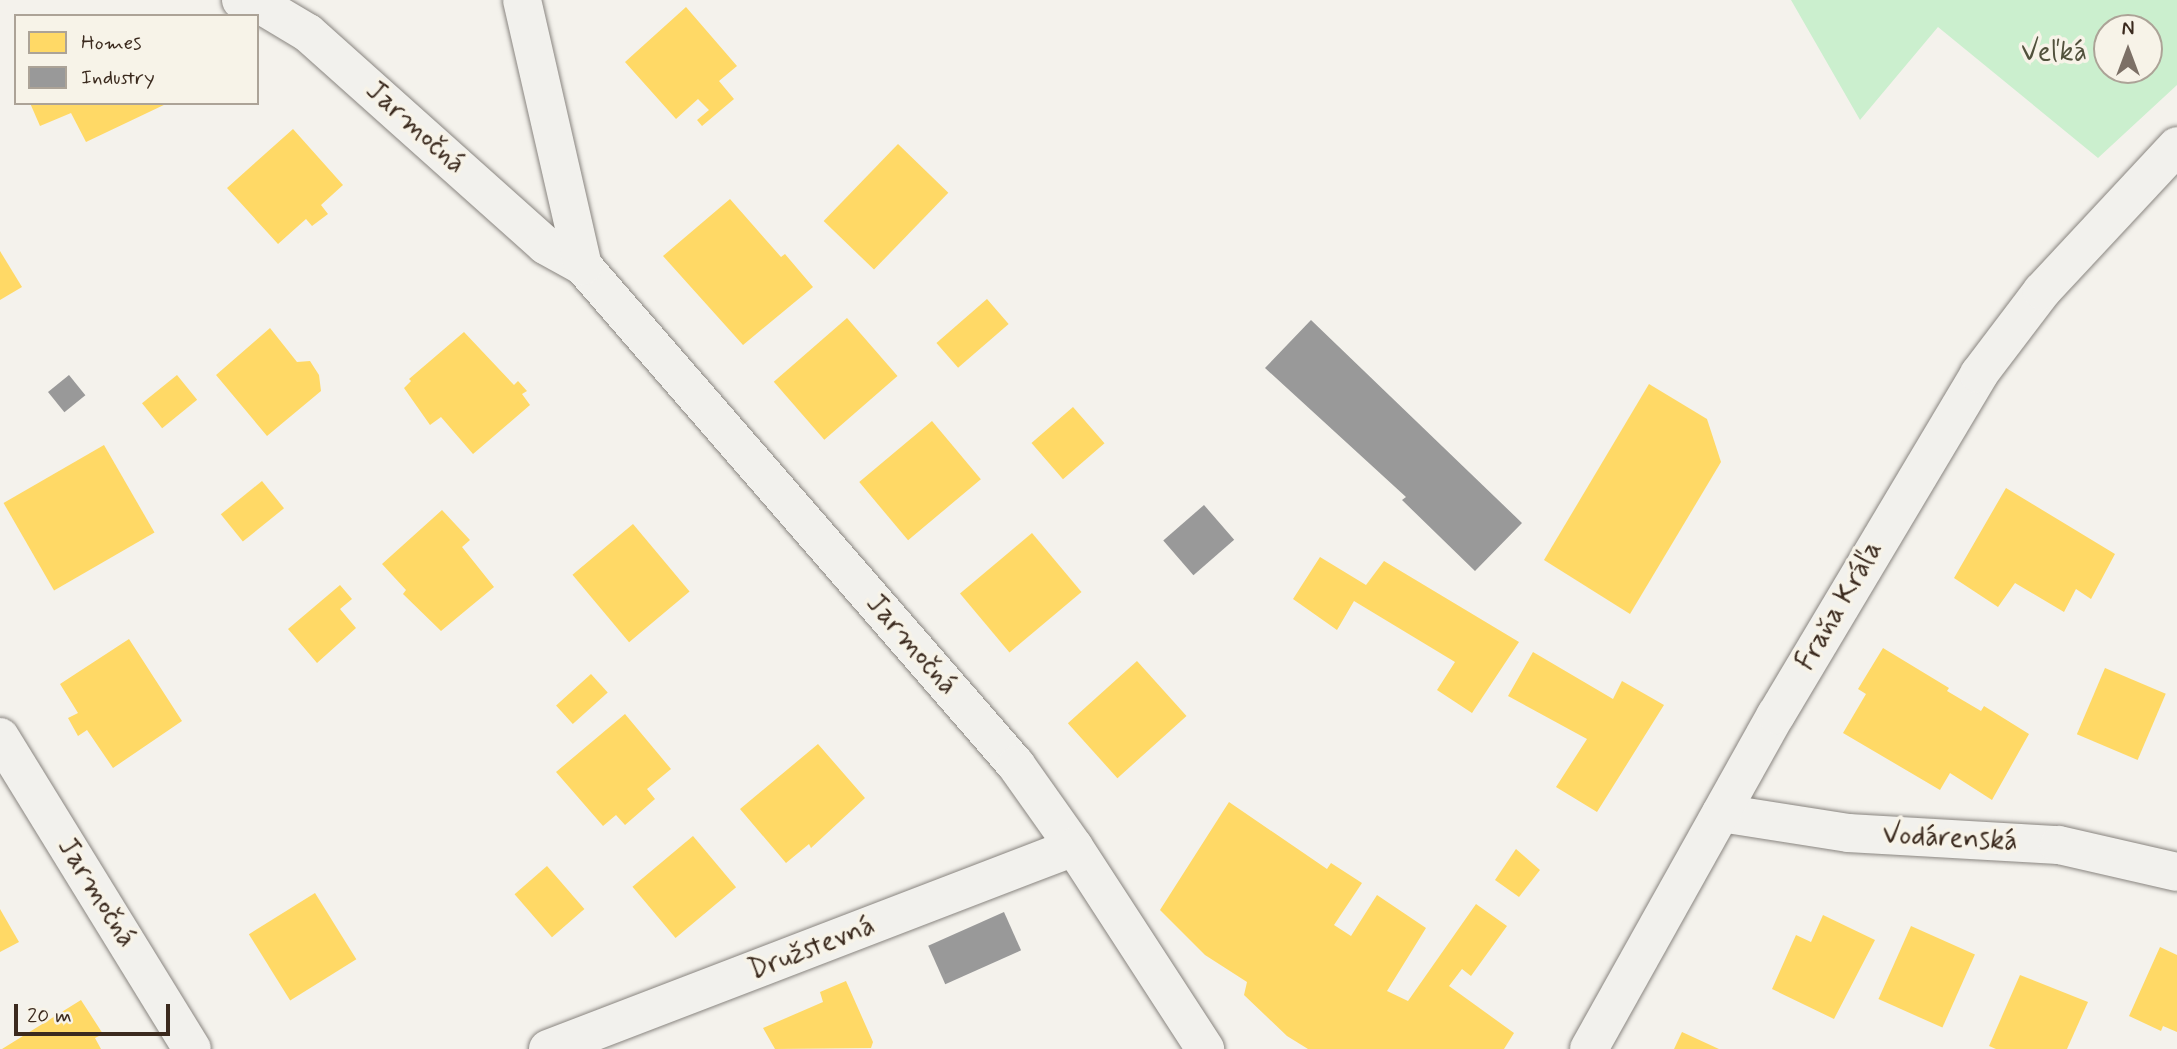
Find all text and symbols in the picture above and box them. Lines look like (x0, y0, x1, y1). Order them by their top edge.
legend (14, 14, 259, 105)
north arrow (2093, 14, 2163, 84)
text: N (2122, 17, 2134, 42)
text: Homes (81, 29, 141, 57)
park label: Veľká (2021, 36, 2087, 70)
text: Industry (81, 64, 155, 92)
street label: Jarmočná (358, 74, 472, 182)
street label: Fraňa Kráľa (1789, 535, 1891, 677)
street label: Jarmočná (858, 588, 964, 702)
street label: Vodárenská (1882, 819, 2018, 859)
street label: Jarmočná (49, 832, 143, 954)
street label: Družstevná (744, 910, 880, 988)
scale bar (18, 990, 173, 1034)
text: 20 m (27, 1002, 72, 1030)

